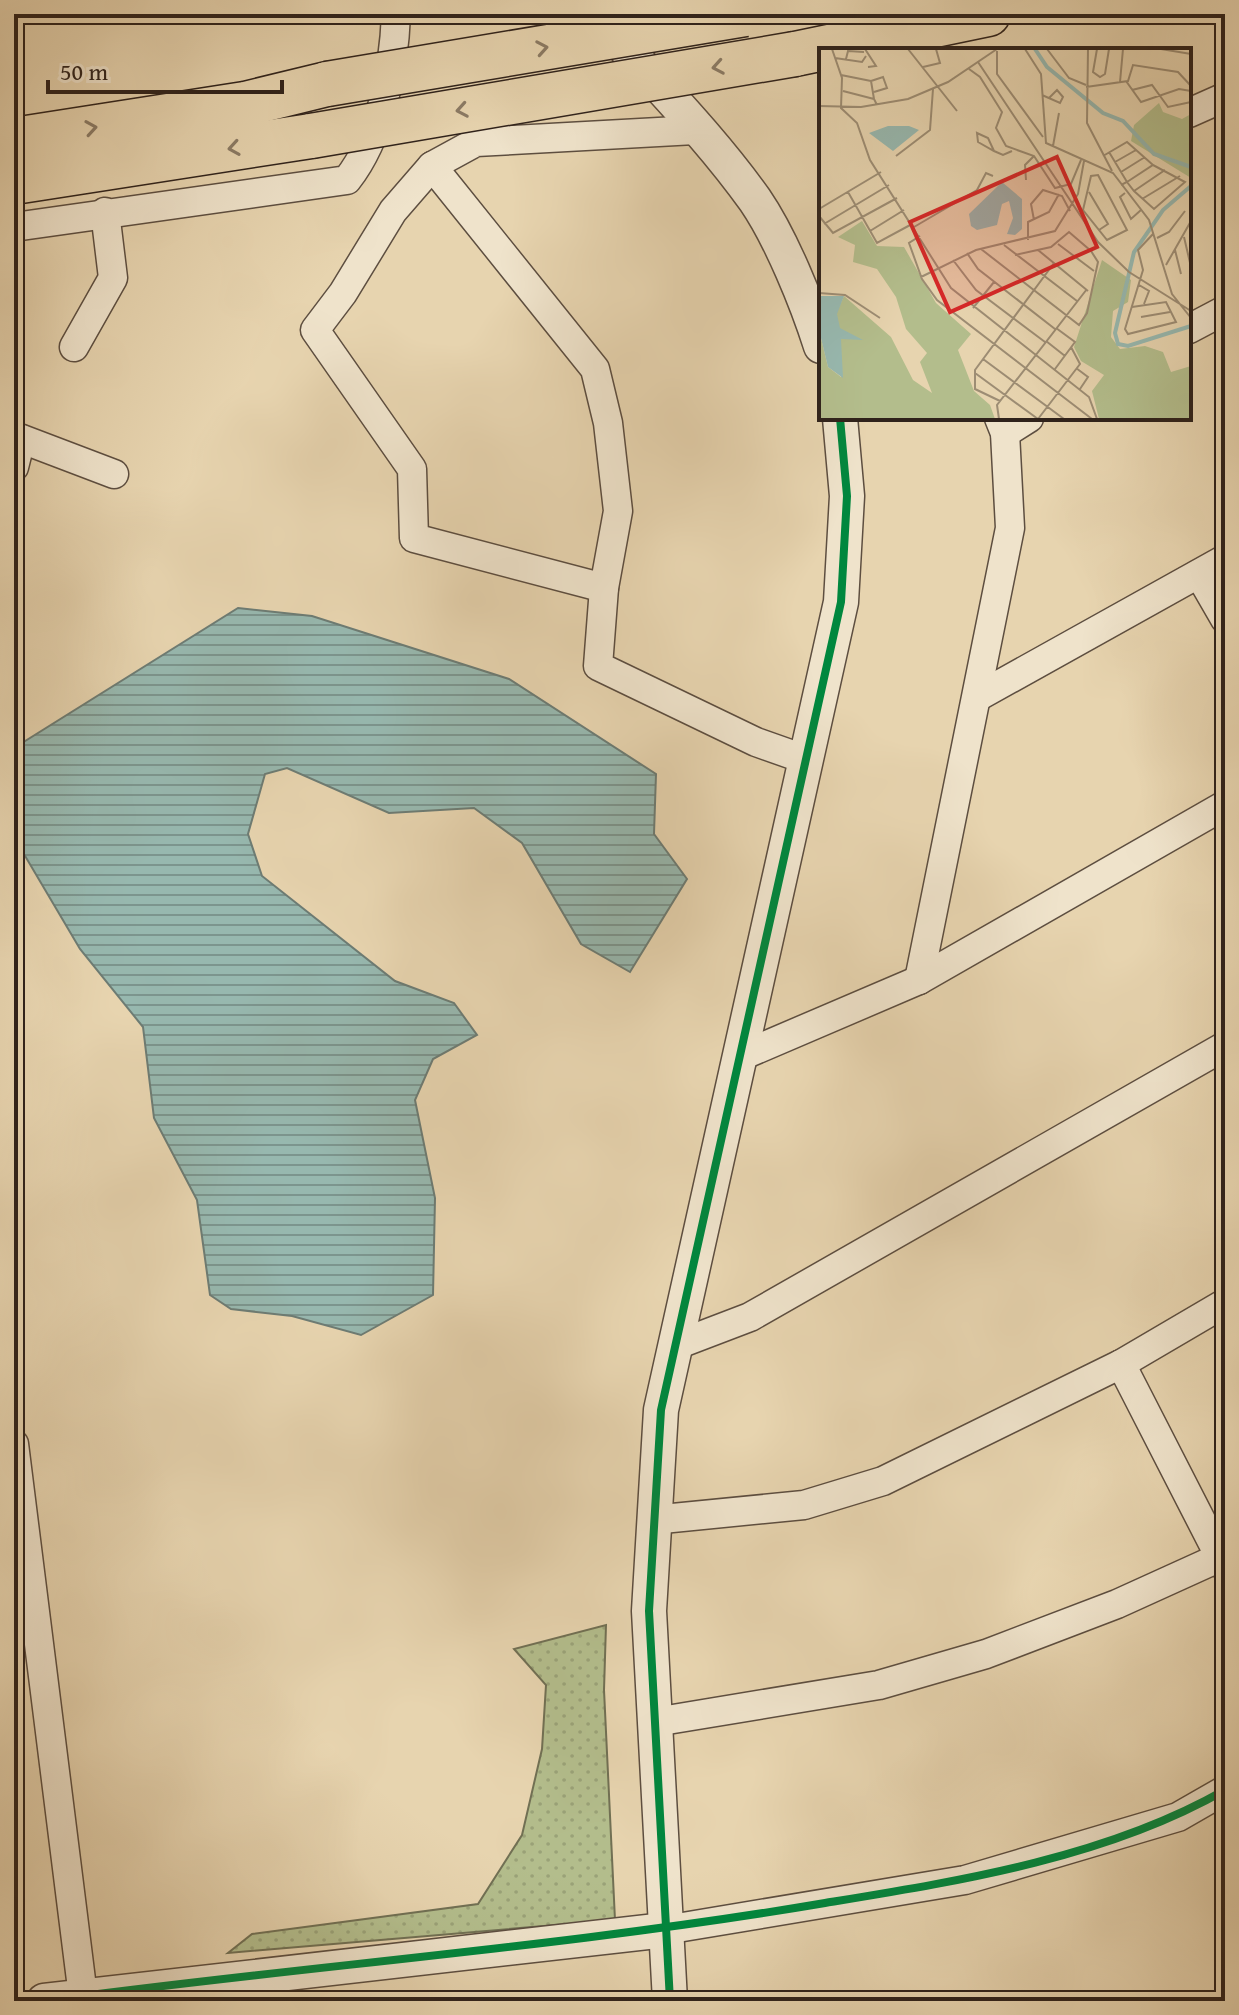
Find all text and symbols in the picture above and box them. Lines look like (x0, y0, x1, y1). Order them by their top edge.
one-way arrow (536, 41, 549, 58)
scale bar (48, 44, 282, 94)
inset map (819, 48, 1191, 420)
text: 50 m (60, 54, 108, 89)
one-way arrow (712, 58, 725, 75)
one-way arrow (455, 101, 469, 118)
one-way arrow (84, 120, 98, 137)
one-way arrow (227, 139, 240, 156)

